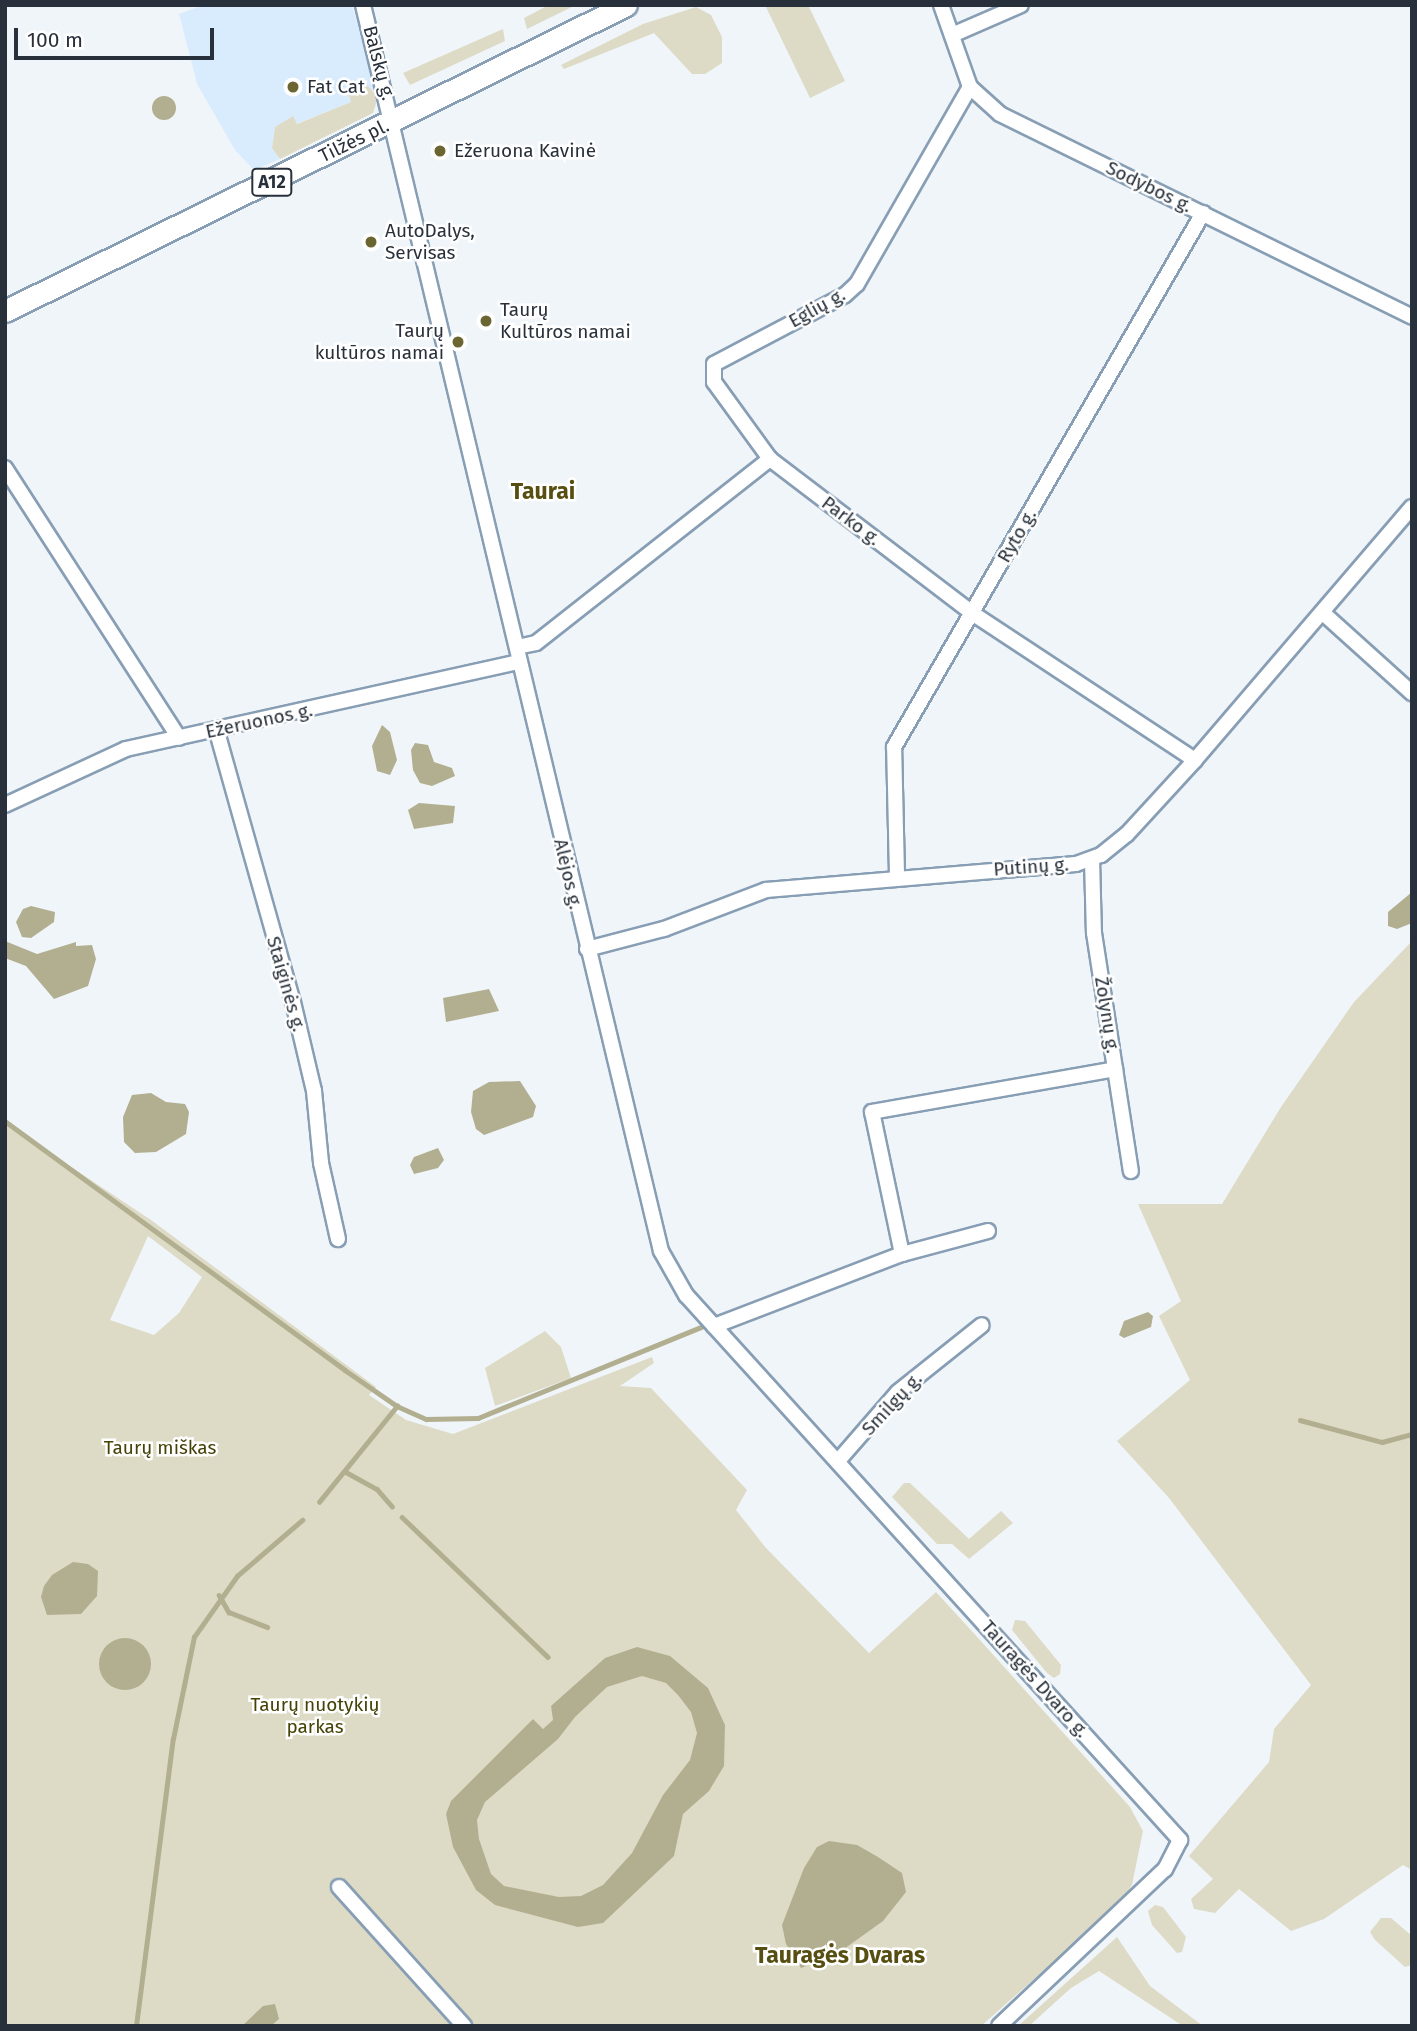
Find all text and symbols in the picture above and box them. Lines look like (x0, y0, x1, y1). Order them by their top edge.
scale bar (18, 14, 217, 58)
street label: Balskų g. (358, 23, 400, 103)
text: 100 m (27, 27, 83, 53)
place label: Fat Cat (307, 76, 365, 98)
marker: Fat Cat (285, 79, 301, 95)
street label: Tilžės pl. (315, 114, 393, 168)
place label: Ežeruona Kavinė (454, 140, 596, 162)
marker: Ežeruona Kavinė (432, 143, 448, 159)
street label: Sodybos g. (1102, 156, 1196, 218)
road number: A12 (251, 168, 293, 196)
place label: AutoDalys, Servisas (385, 220, 475, 264)
marker: AutoDalys, Servisas (363, 234, 379, 250)
street label: Eglių g. (785, 283, 849, 333)
place label: Taurų Kultūros namai (500, 299, 631, 343)
marker: Taurų Kultūros namai (478, 313, 494, 329)
place label: Taurų kultūros namai (315, 320, 444, 364)
marker: Taurų kultūros namai (450, 334, 466, 350)
district label: Taurai (511, 477, 575, 505)
street label: Parko g. (817, 491, 885, 551)
street label: Ryto g. (993, 505, 1041, 567)
street label: Ežeruonos g. (203, 699, 315, 743)
street label: Alėjos g. (549, 837, 587, 911)
street label: Putinų g. (993, 853, 1069, 881)
street label: Staiginės g. (262, 934, 310, 1034)
street label: Žolynų g. (1090, 975, 1124, 1055)
street label: Smilgų g. (857, 1368, 927, 1440)
park label: Taurų miškas (104, 1437, 216, 1459)
street label: Tauragės Dvaro g. (976, 1616, 1094, 1742)
park label: Taurų nuotykių parkas (250, 1694, 380, 1738)
district label: Tauragės Dvaras (755, 1941, 925, 1969)

